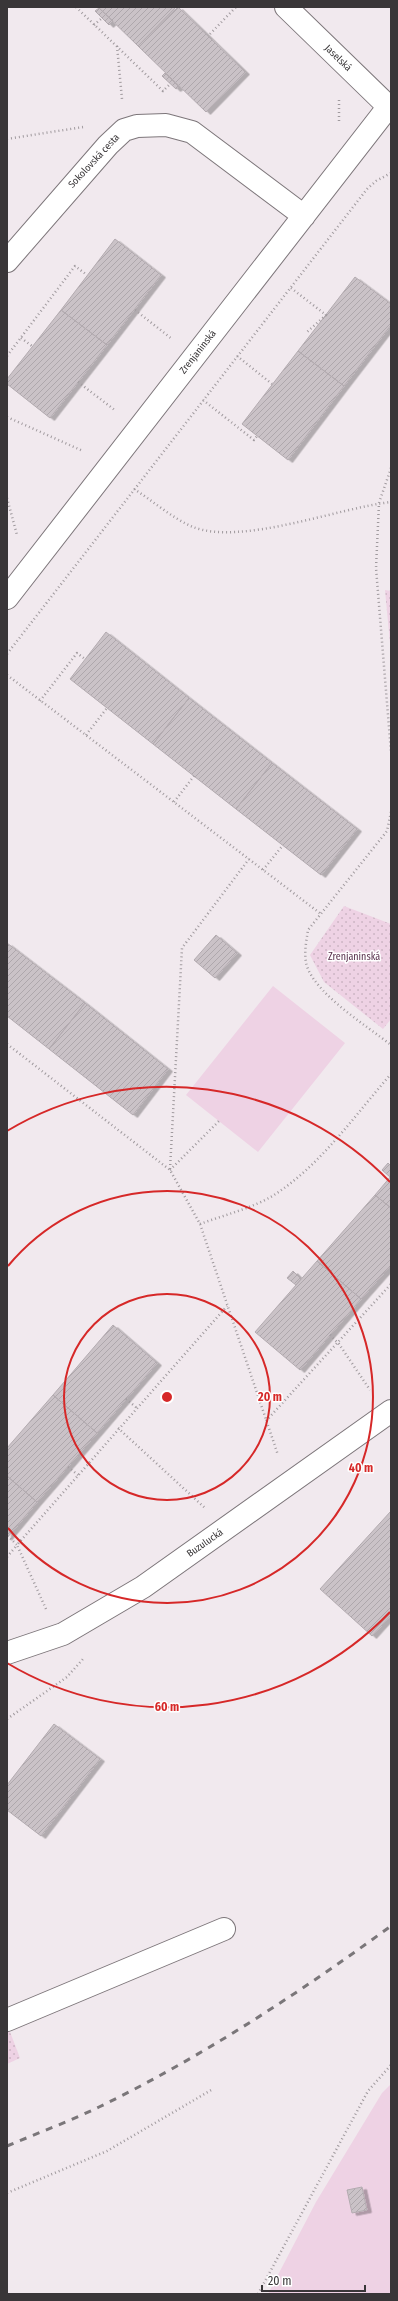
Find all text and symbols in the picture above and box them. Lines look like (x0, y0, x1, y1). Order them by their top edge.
street label: Jaselská (322, 42, 354, 74)
street label: Sokolovská cesta (66, 131, 122, 191)
street label: Zrenjaninská (177, 328, 219, 376)
park label: Zrenjaninská (328, 951, 380, 963)
centre of rings (160, 1390, 174, 1404)
text: 20 m (257, 1390, 282, 1404)
text: 40 m (349, 1461, 373, 1475)
street label: Buzulucká (185, 1526, 225, 1560)
text: 60 m (155, 1700, 179, 1714)
scale bar (262, 2267, 365, 2293)
text: 20 m (268, 2274, 292, 2288)

